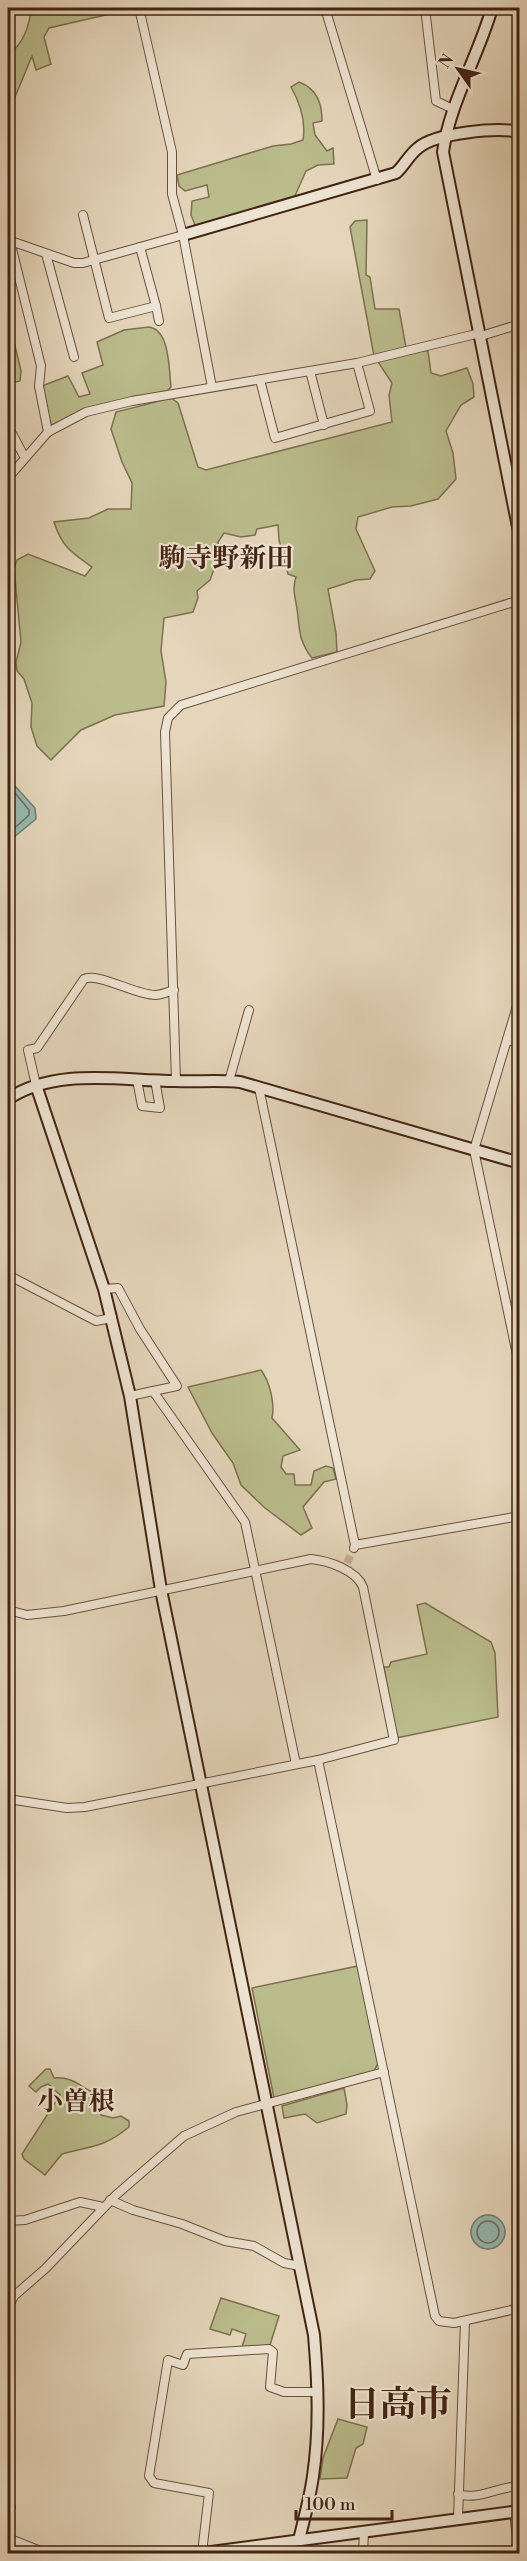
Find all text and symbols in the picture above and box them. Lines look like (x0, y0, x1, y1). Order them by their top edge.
north arrow (428, 39, 488, 99)
text: N (435, 50, 458, 72)
district label: 駒寺野新田 (159, 542, 294, 576)
district label: 小曽根 (37, 2086, 115, 2118)
district label: 日高市 (344, 2383, 452, 2428)
scale bar (296, 2483, 392, 2521)
text: 100 m (305, 2493, 356, 2516)

